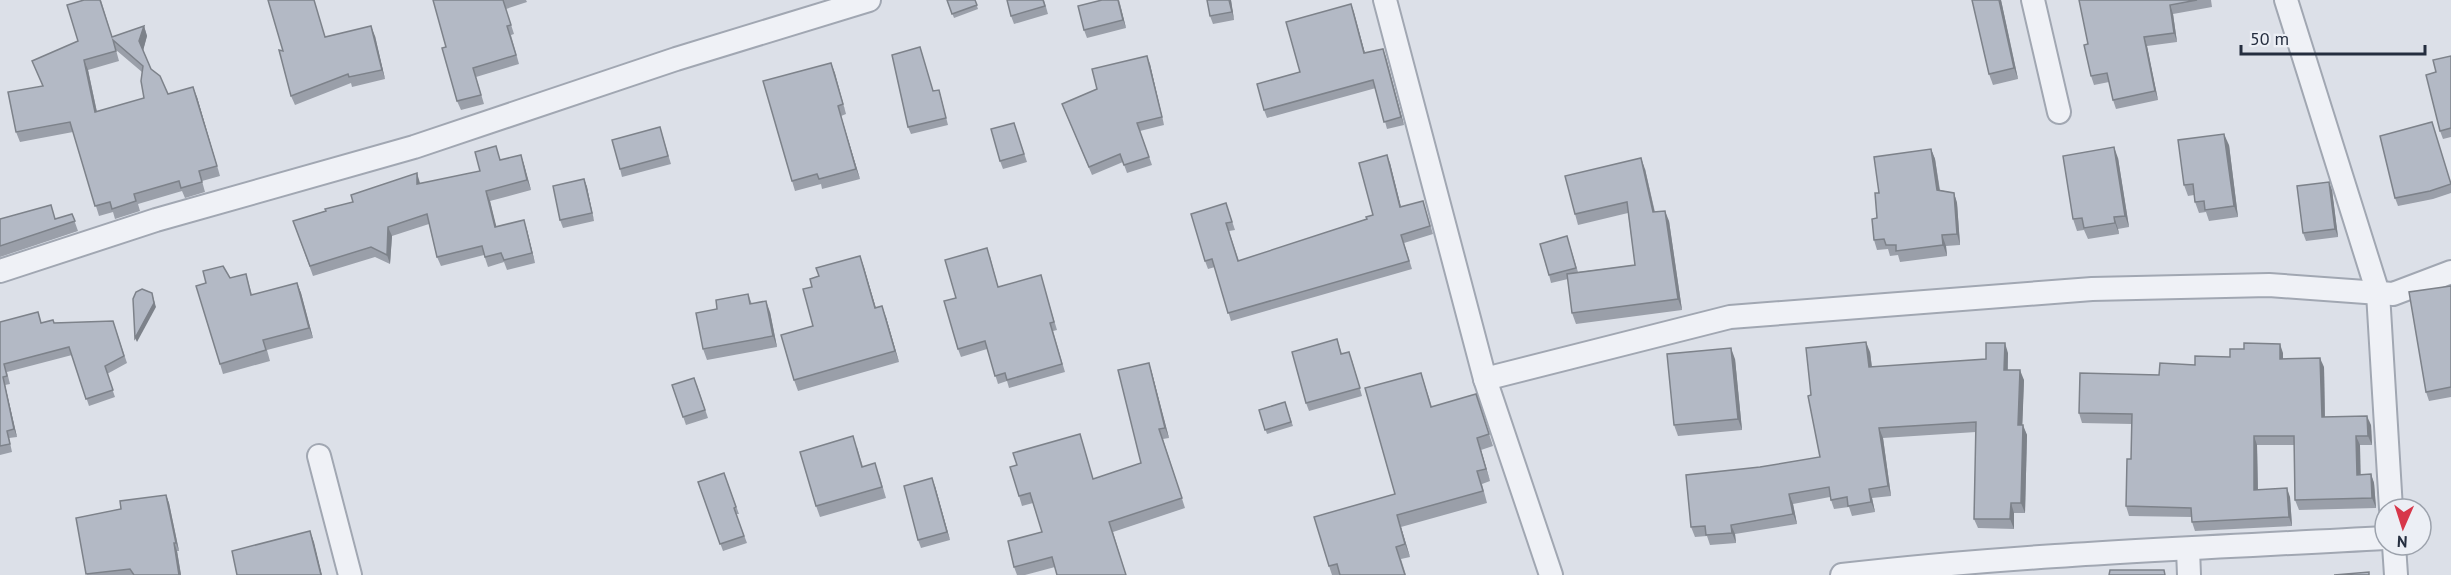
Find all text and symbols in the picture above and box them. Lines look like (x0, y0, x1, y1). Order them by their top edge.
scale bar (2241, 18, 2426, 56)
text: 50 m (2250, 27, 2289, 50)
north arrow (2373, 497, 2433, 557)
text: N (2396, 532, 2408, 552)

